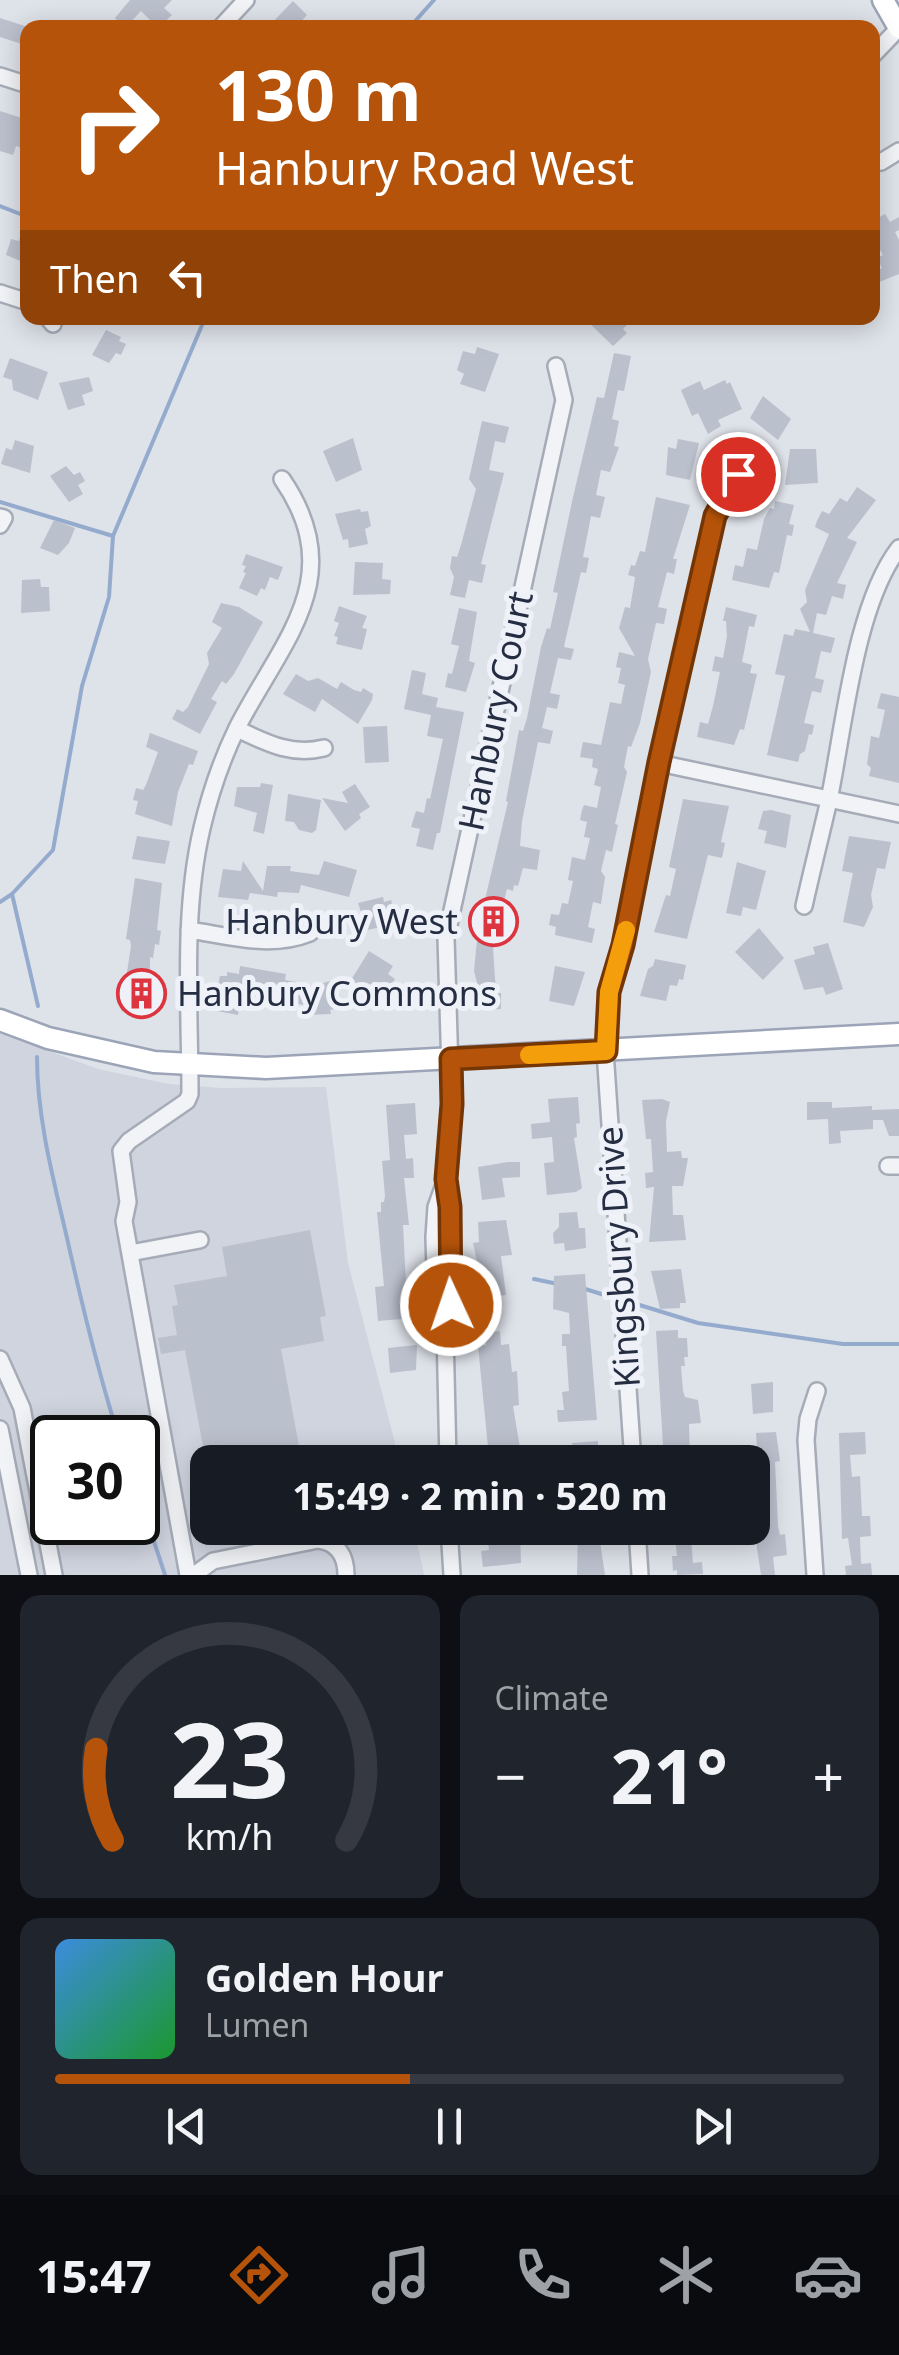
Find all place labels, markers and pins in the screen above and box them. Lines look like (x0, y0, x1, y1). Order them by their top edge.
pin (696, 432, 781, 517)
building icon: Hanbury West (467, 896, 519, 948)
place label: Hanbury West (225, 897, 458, 944)
building icon: Hanbury Commons (116, 968, 168, 1020)
place label: Hanbury Commons (177, 969, 497, 1016)

